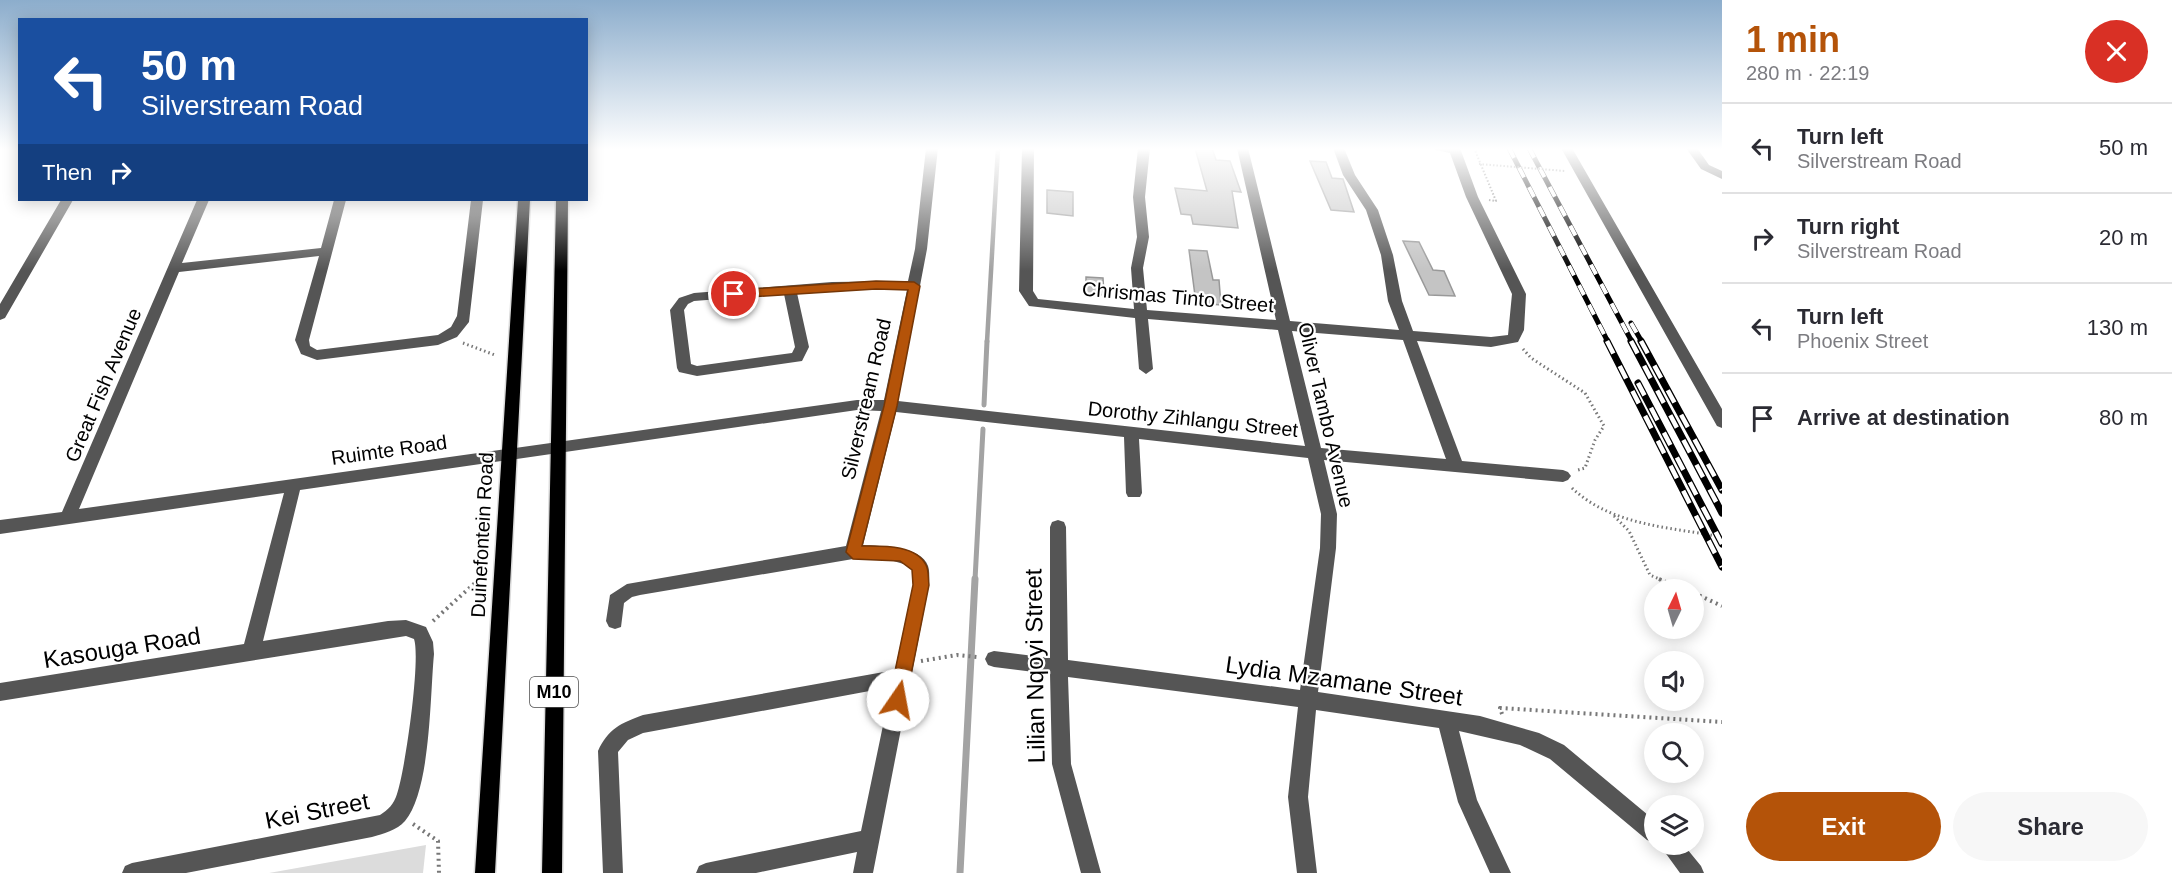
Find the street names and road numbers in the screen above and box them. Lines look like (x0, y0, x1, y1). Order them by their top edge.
street label: Chrismas Tinto Street (1081, 278, 1275, 316)
street label: Great Fish Avenue (61, 305, 145, 465)
street label: Silverstream Road (837, 316, 895, 482)
street label: Oliver Tambo Avenue (1294, 320, 1358, 510)
street label: Dorothy Zihlangu Street (1087, 397, 1300, 441)
street label: Ruimte Road (330, 431, 448, 469)
street label: Duinefontein Road (467, 452, 497, 618)
street label: Lilian Nqoyi Street (1019, 568, 1050, 764)
street label: Kasouga Road (41, 622, 202, 673)
street label: Lydia Mzamane Street (1224, 650, 1465, 711)
road number: M10 (530, 677, 578, 707)
street label: Kei Street (263, 787, 372, 834)

